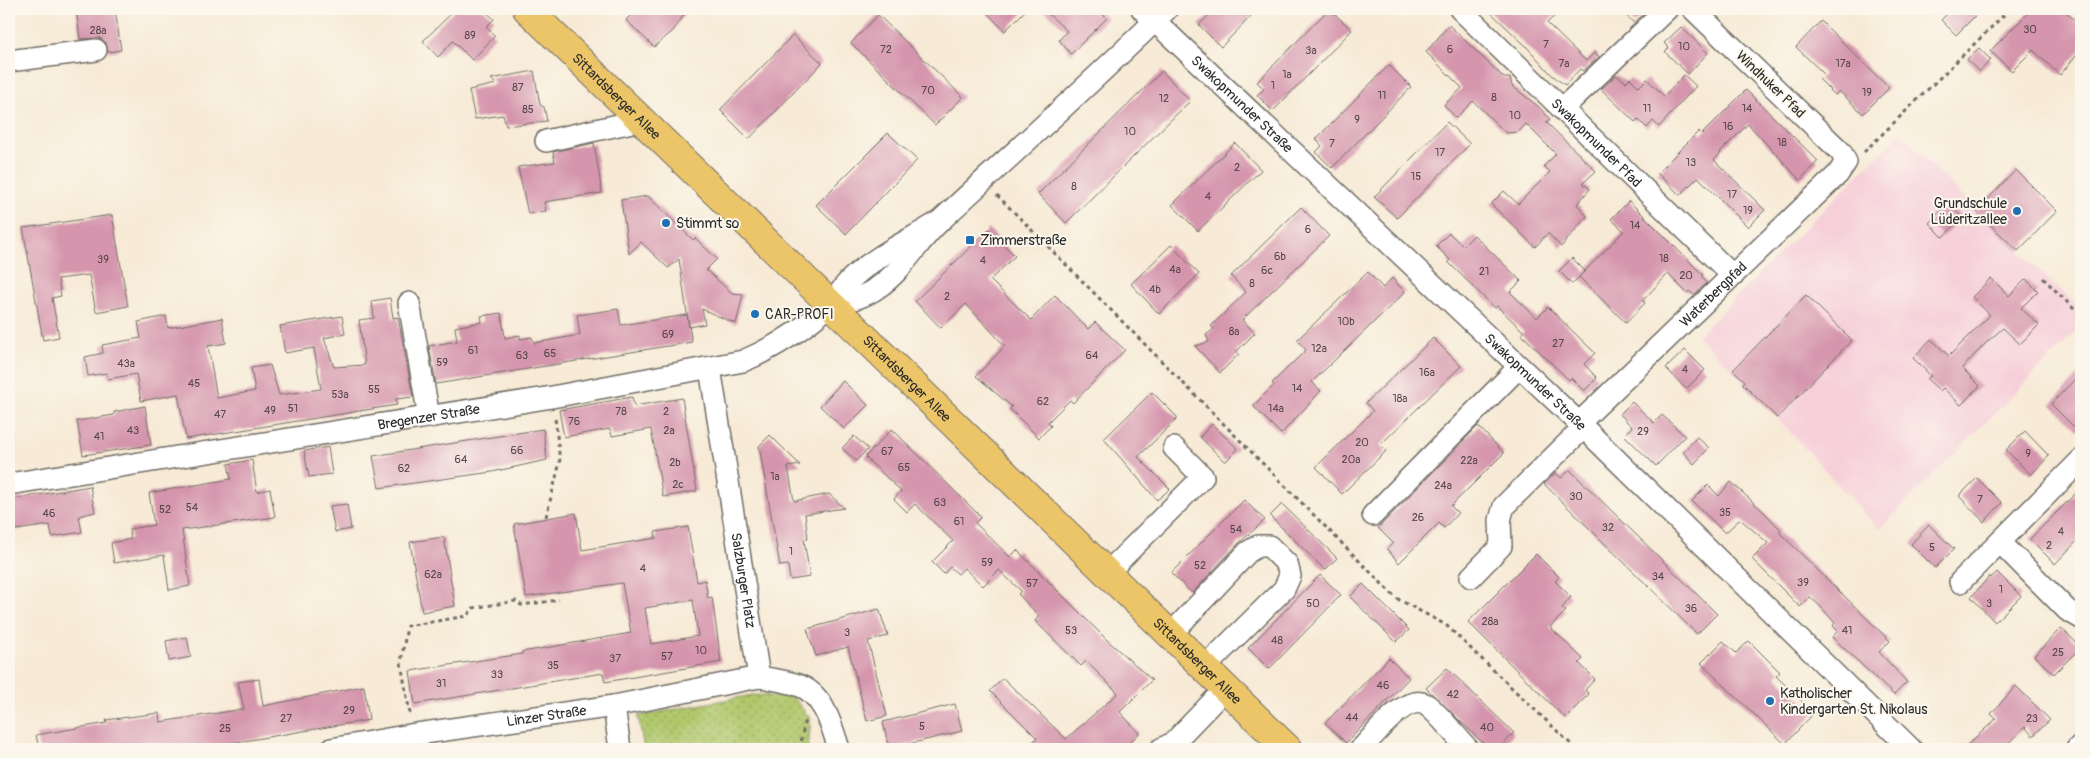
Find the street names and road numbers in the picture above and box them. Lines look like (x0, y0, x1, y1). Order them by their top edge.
street label: Windhuker Pfad (1732, 47, 1809, 122)
street label: Sittardsberger Allee (568, 50, 664, 143)
street label: Swakopmunder Straße (1188, 52, 1296, 156)
street label: Swakopmunder Pfad (1547, 95, 1645, 191)
street label: Waterbergpfad (1676, 258, 1751, 331)
street label: Swakopmunder Straße (1481, 330, 1590, 434)
street label: Sittardsberger Allee (859, 332, 954, 426)
street label: Bregenzer Straße (376, 401, 481, 434)
street label: Salzburger Platz (727, 532, 759, 629)
street label: Sittardsberger Allee (1149, 614, 1245, 708)
street label: Linzer Straße (505, 702, 588, 730)

